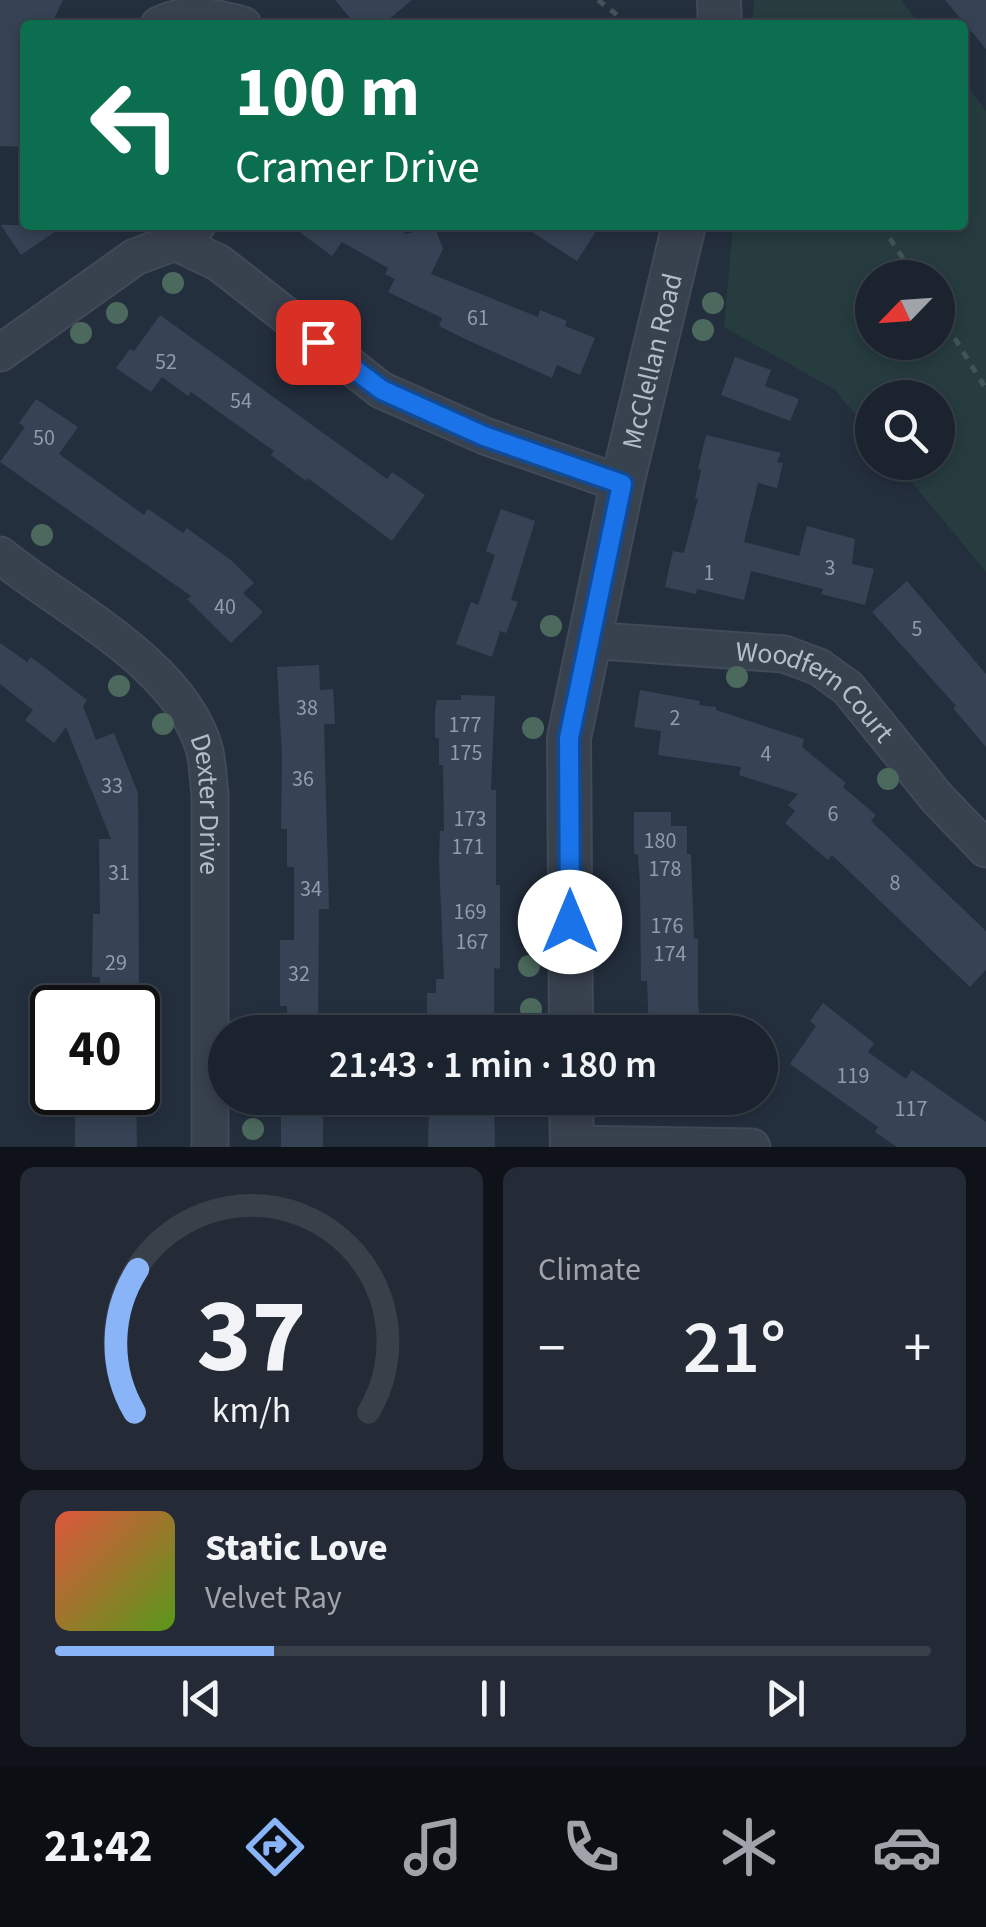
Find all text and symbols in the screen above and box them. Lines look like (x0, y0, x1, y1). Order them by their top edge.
text: 100 m (235, 43, 420, 143)
icon: left (70, 60, 200, 190)
text: Cramer Drive (235, 136, 480, 200)
north arrow (855, 260, 955, 360)
map controls (855, 260, 955, 480)
street label: McClellan Road (612, 269, 693, 453)
pin (276, 300, 361, 385)
house number: 61 (467, 302, 489, 334)
icon: arrive (291, 315, 346, 370)
house number: 52 (155, 346, 177, 378)
button: search (855, 380, 955, 480)
house number: 54 (230, 385, 252, 417)
house number: 50 (33, 422, 55, 454)
house number: 3 (825, 552, 835, 584)
house number: 1 (704, 557, 714, 589)
house number: 40 (214, 591, 236, 623)
house number: 5 (912, 613, 922, 645)
street label: Woodfern Court (734, 632, 904, 752)
house number: 38 (296, 692, 318, 724)
house number: 2 (670, 702, 680, 734)
house number: 177 (449, 709, 481, 741)
street label: Dexter Drive (180, 728, 229, 875)
house number: 175 (450, 737, 482, 769)
house number: 4 (761, 738, 772, 770)
house number: 36 (292, 763, 314, 795)
house number: 33 (101, 770, 123, 802)
house number: 6 (828, 798, 839, 830)
house number: 173 (454, 803, 486, 835)
house number: 180 (644, 825, 676, 857)
house number: 171 (452, 831, 484, 863)
house number: 178 (649, 853, 681, 885)
house number: 31 (108, 857, 130, 889)
house number: 8 (890, 867, 901, 899)
position arrow (518, 870, 622, 974)
house number: 34 (300, 873, 322, 905)
house number: 169 (454, 896, 486, 928)
house number: 176 (651, 910, 683, 942)
house number: 167 (456, 926, 488, 958)
house number: 174 (654, 938, 686, 970)
house number: 29 (105, 947, 127, 979)
house number: 32 (288, 958, 310, 990)
speed limit sign: 40 (30, 985, 160, 1115)
text: 21:43 · 1 min · 180 m (329, 1038, 657, 1092)
house number: 119 (837, 1060, 869, 1092)
house number: 117 (895, 1093, 927, 1125)
text: Climate (538, 1247, 641, 1293)
text: 37 (197, 1264, 306, 1412)
text: 21° (683, 1295, 786, 1402)
text: − (538, 1310, 565, 1388)
text: + (904, 1310, 931, 1388)
text: km/h (212, 1385, 291, 1436)
text: Static Love (205, 1521, 388, 1575)
text: Velvet Ray (205, 1575, 342, 1621)
icon: previous (174, 1671, 229, 1726)
icon: pause (466, 1671, 521, 1726)
icon: next (758, 1671, 813, 1726)
icon: directions (240, 1812, 310, 1882)
icon: music (398, 1812, 468, 1882)
icon: phone (556, 1812, 626, 1882)
icon: climate (714, 1812, 784, 1882)
icon: car (872, 1812, 942, 1882)
text: 21:42 (44, 1815, 153, 1879)

